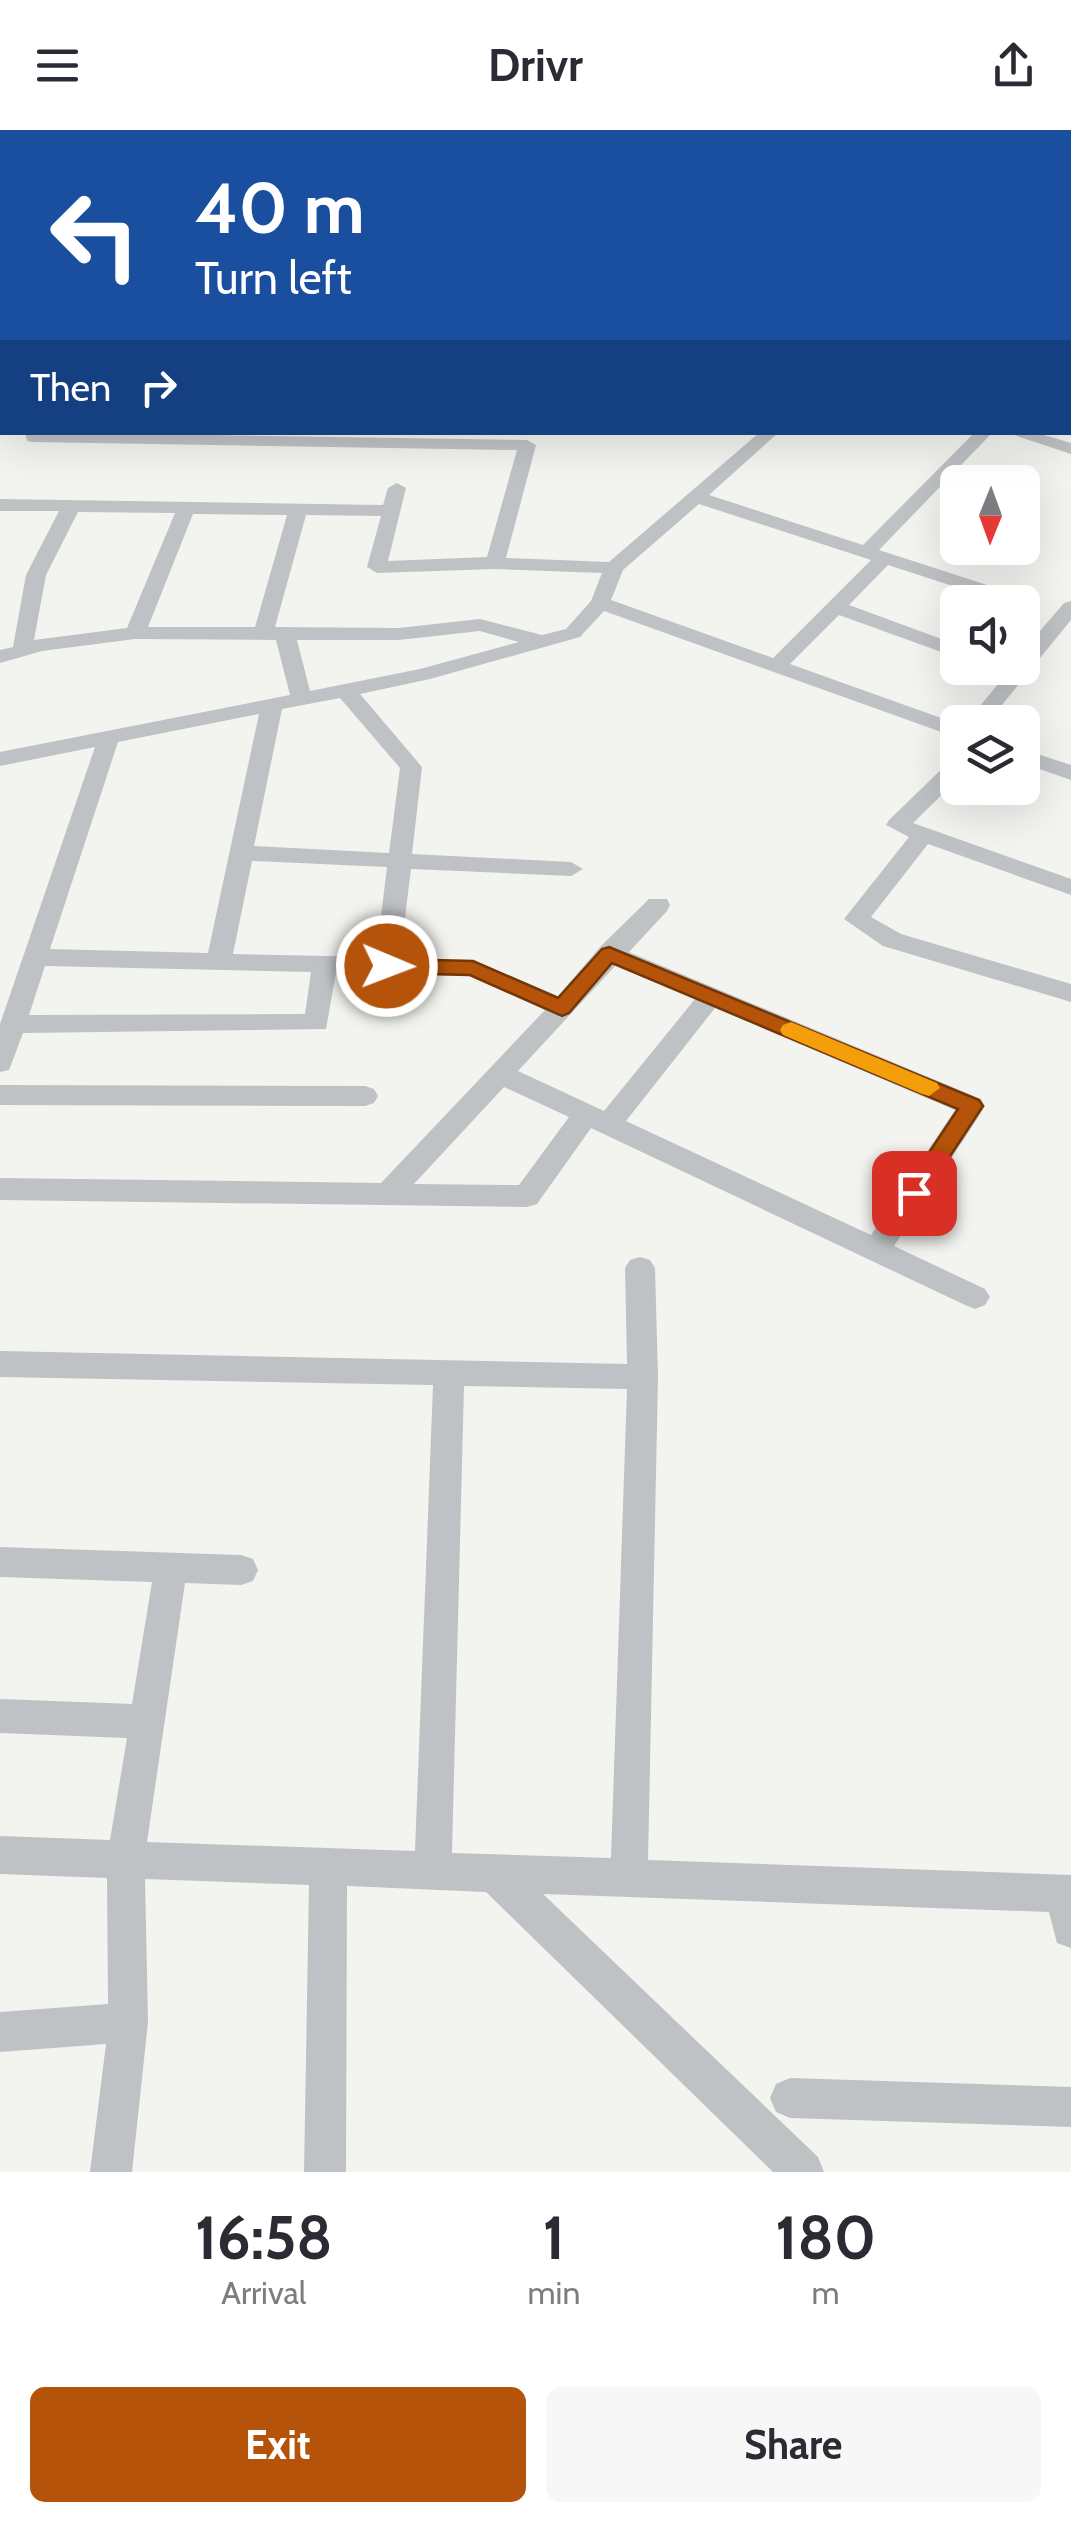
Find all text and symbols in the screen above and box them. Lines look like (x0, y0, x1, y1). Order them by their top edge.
icon: menu (30, 38, 85, 93)
text: Drivr (488, 38, 583, 92)
icon: share (986, 38, 1041, 93)
text: 40 m (195, 165, 364, 251)
icon: left (30, 170, 160, 300)
text: Turn left (195, 251, 352, 305)
icon: right (131, 360, 186, 415)
text: Then (30, 364, 111, 411)
north arrow (940, 465, 1040, 565)
map controls (940, 465, 1040, 805)
button: sound (940, 585, 1040, 685)
button: layers (940, 705, 1040, 805)
position arrow (335, 914, 439, 1018)
pin (872, 1151, 957, 1236)
icon: arrive (887, 1166, 942, 1221)
text: 16:58 (195, 2201, 333, 2274)
text: 1 (543, 2201, 565, 2274)
text: 180 (775, 2201, 876, 2274)
text: Arrival (221, 2273, 306, 2312)
text: min (528, 2273, 580, 2312)
text: m (812, 2273, 840, 2312)
button: Exit (30, 2387, 526, 2502)
button: Share (546, 2387, 1041, 2502)

